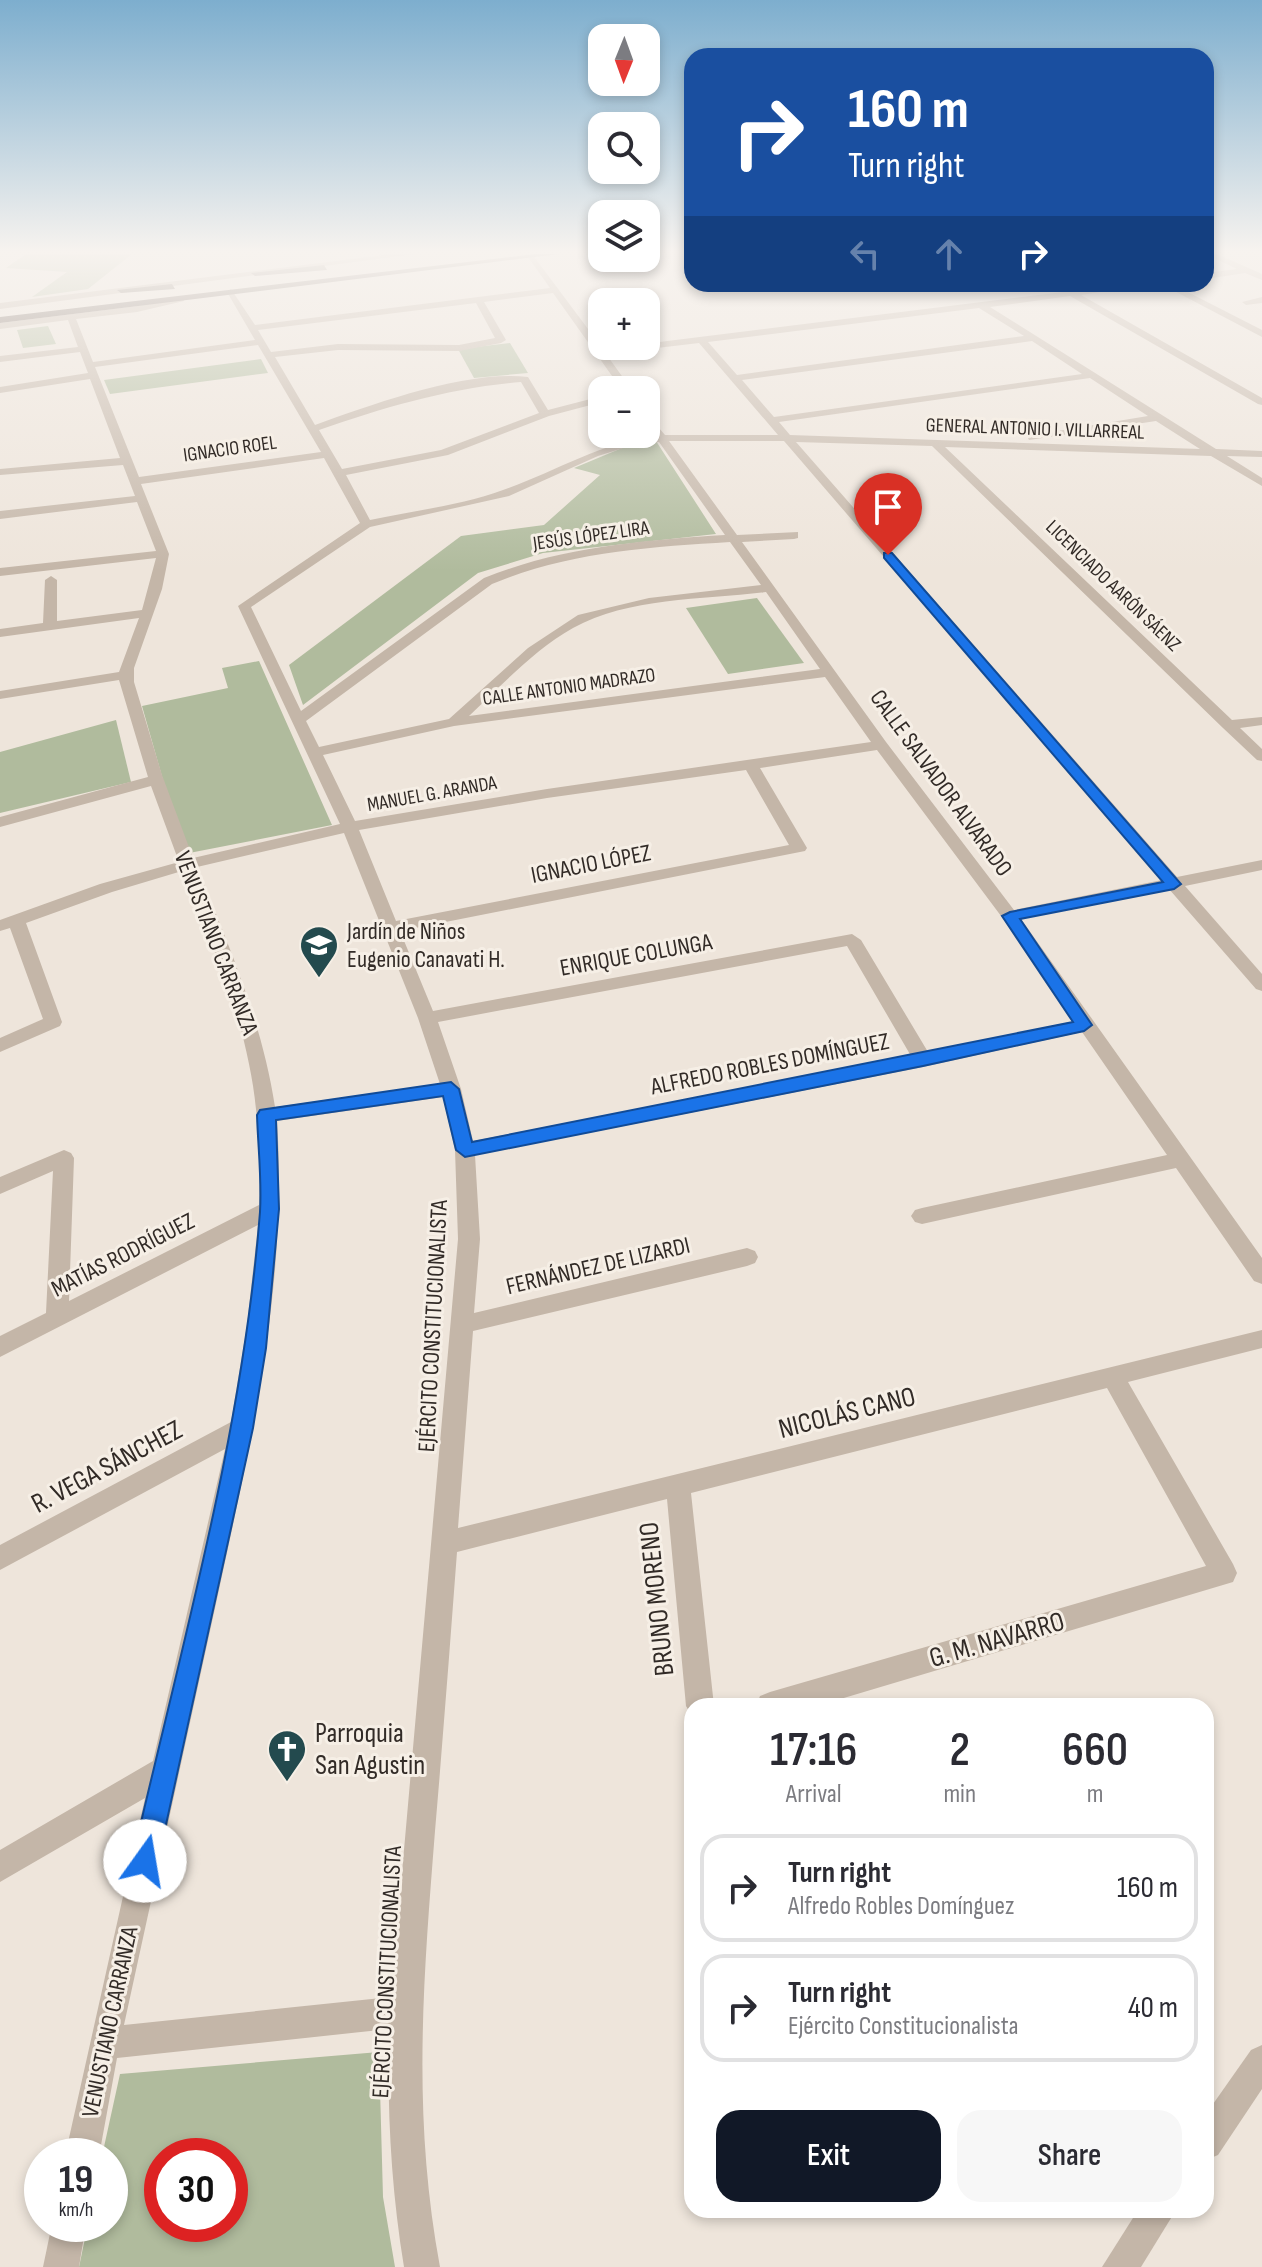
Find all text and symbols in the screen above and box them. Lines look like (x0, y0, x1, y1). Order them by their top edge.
north arrow (588, 24, 660, 96)
map controls (588, 24, 660, 448)
text: 160 m (848, 77, 969, 144)
icon: right (716, 80, 820, 184)
button: search (588, 112, 660, 184)
text: Turn right (848, 145, 965, 188)
button: layers (588, 200, 660, 272)
icon: left (843, 232, 887, 276)
icon: ahead (927, 232, 971, 276)
icon: right (1011, 232, 1055, 276)
button: + (588, 288, 660, 360)
button: − (588, 376, 660, 448)
street label: GENERAL ANTONIO I. VILLARREAL (925, 413, 1145, 445)
street label: IGNACIO ROEL (182, 430, 279, 467)
pin (854, 473, 922, 555)
icon: arrive (866, 485, 910, 529)
street label: LICENCIADO AARÓN SÁENZ (1041, 515, 1185, 657)
street label: JESÚS LÓPEZ LIRA (531, 516, 651, 556)
street label: CALLE ANTONIO MADRAZO (481, 663, 657, 711)
street label: CALLE SALVADOR ALVARADO (864, 684, 1018, 882)
street label: MANUEL G. ARANDA (365, 771, 499, 817)
street label: IGNACIO LÓPEZ (529, 838, 653, 890)
street label: VENUSTIANO CARRANZA (168, 847, 265, 1040)
place label: Jardín de Niños Eugenio Canavati H. (346, 917, 505, 974)
school or university icon: Jardín de Niños Eugenio Canavati H. (298, 924, 340, 979)
street label: ENRIQUE COLUNGA (558, 927, 715, 983)
street label: ALFREDO ROBLES DOMÍNGUEZ (647, 1027, 892, 1102)
street label: EJÉRCITO CONSTITUCIONALISTA (412, 1198, 454, 1453)
street label: MATÍAS RODRÍGUEZ (47, 1206, 199, 1304)
street label: FERNÁNDEZ DE LIZARDI (503, 1231, 693, 1301)
street label: NICOLÁS CANO (775, 1380, 919, 1446)
street label: R. VEGA SÁNCHEZ (26, 1413, 188, 1521)
street label: BRUNO MORENO (633, 1520, 681, 1678)
street label: G. M. NAVARRO (926, 1605, 1068, 1675)
place label: Parroquia San Agustin (315, 1717, 425, 1782)
text: 17:16 (770, 1722, 858, 1779)
text: 2 (949, 1722, 970, 1779)
text: 660 (1062, 1722, 1128, 1779)
church icon: Parroquia San Agustin (266, 1728, 308, 1783)
text: Arrival (786, 1779, 842, 1810)
text: min (943, 1779, 976, 1810)
text: m (1087, 1779, 1103, 1810)
position arrow (103, 1819, 187, 1903)
street label: EJÉRCITO CONSTITUCIONALISTA (366, 1844, 408, 2099)
text: Turn right (788, 1855, 891, 1891)
icon: right (720, 1866, 764, 1910)
text: 160 m (1117, 1870, 1178, 1906)
text: Alfredo Robles Domínguez (788, 1891, 1014, 1922)
street label: VENUSTIANO CARRANZA (76, 1923, 145, 2120)
text: Turn right (788, 1975, 891, 2011)
icon: right (720, 1986, 764, 2030)
text: 40 m (1128, 1990, 1178, 2026)
text: Ejército Constitucionalista (788, 2011, 1018, 2042)
button: Exit (716, 2110, 941, 2202)
button: Share (957, 2110, 1182, 2202)
speed limit sign: 30 (144, 2138, 248, 2242)
text: 19 (59, 2156, 93, 2204)
text: km/h (59, 2198, 93, 2222)

